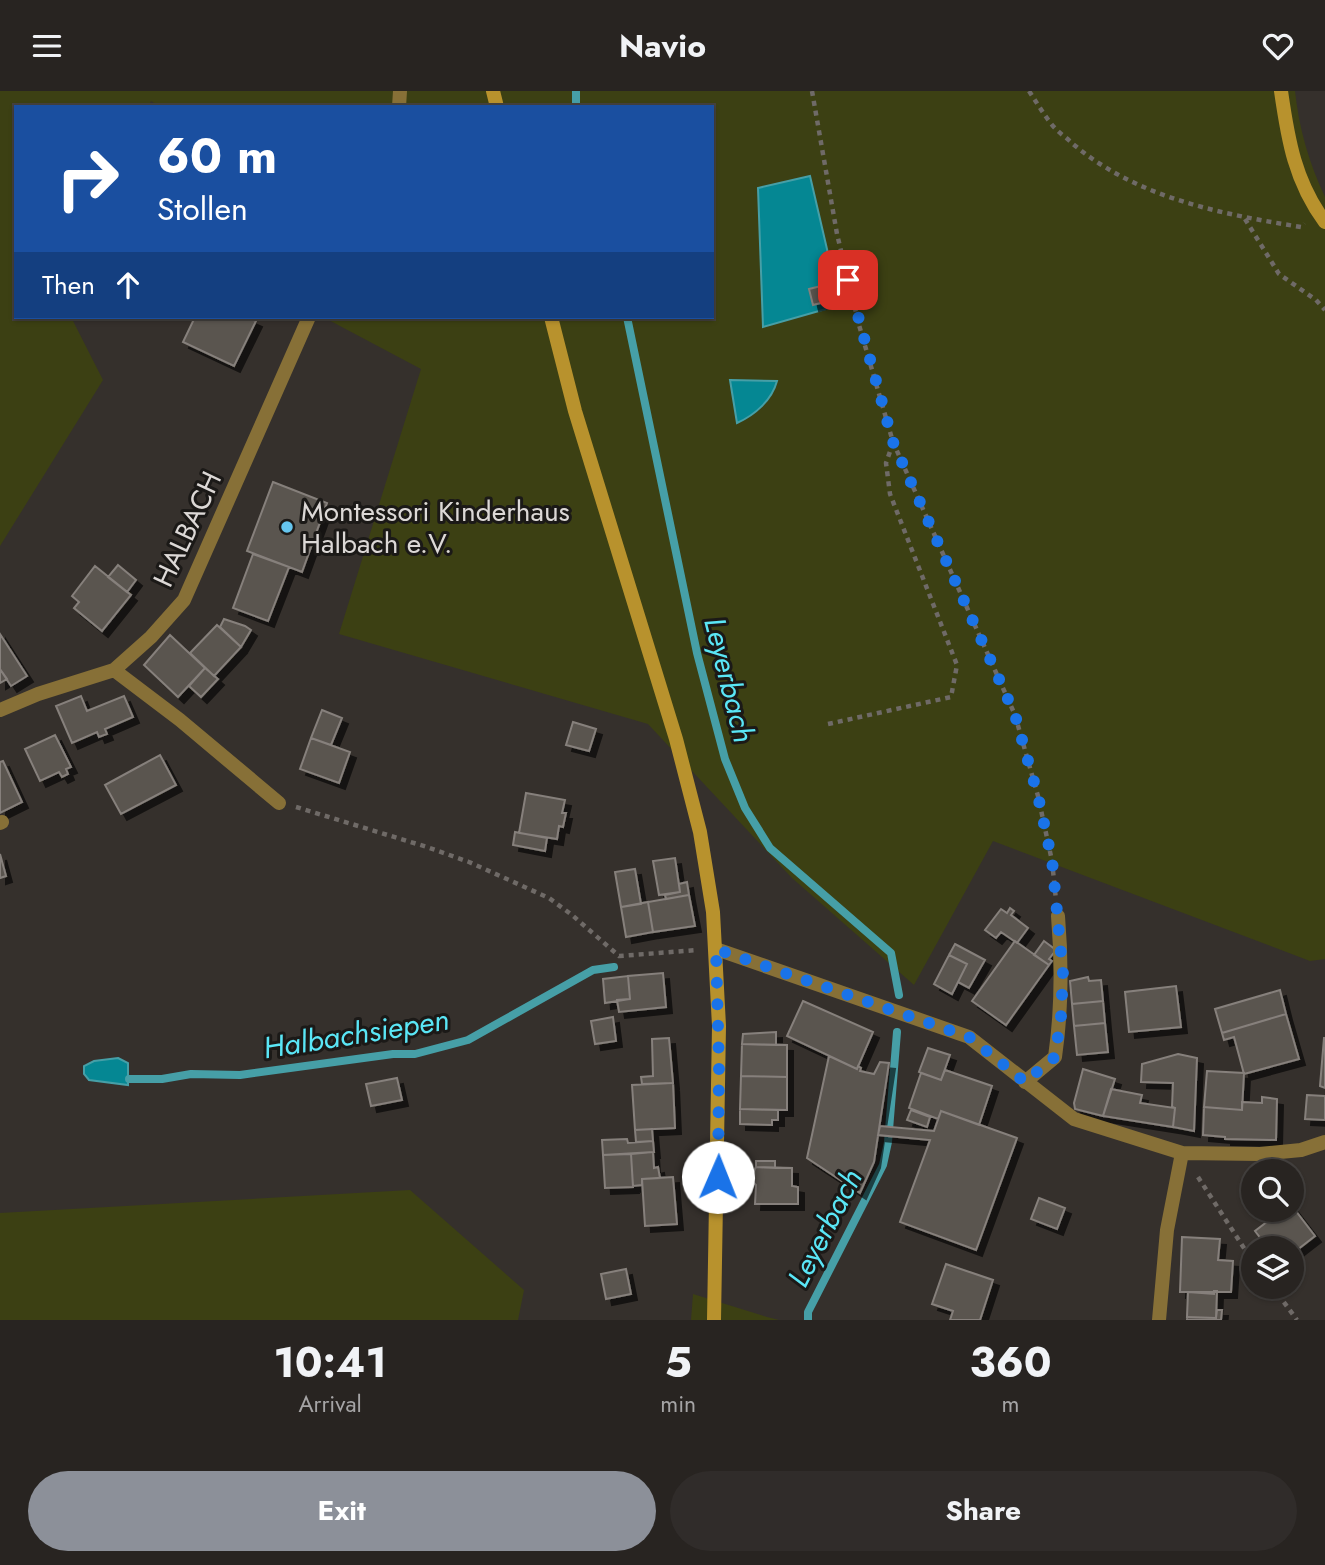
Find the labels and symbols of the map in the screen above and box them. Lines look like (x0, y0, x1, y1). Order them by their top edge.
pin (818, 250, 878, 310)
street label: HALBACH (143, 465, 232, 594)
place label: Montessori Kinderhaus Halbach e.V. (301, 491, 570, 564)
marker: Montessori Kinderhaus Halbach e.V. (279, 519, 295, 535)
water label: Leyerbach (693, 613, 766, 747)
water label: Halbachsiepen (260, 998, 452, 1069)
position arrow (681, 1140, 755, 1214)
water label: Leyerbach (776, 1161, 873, 1294)

